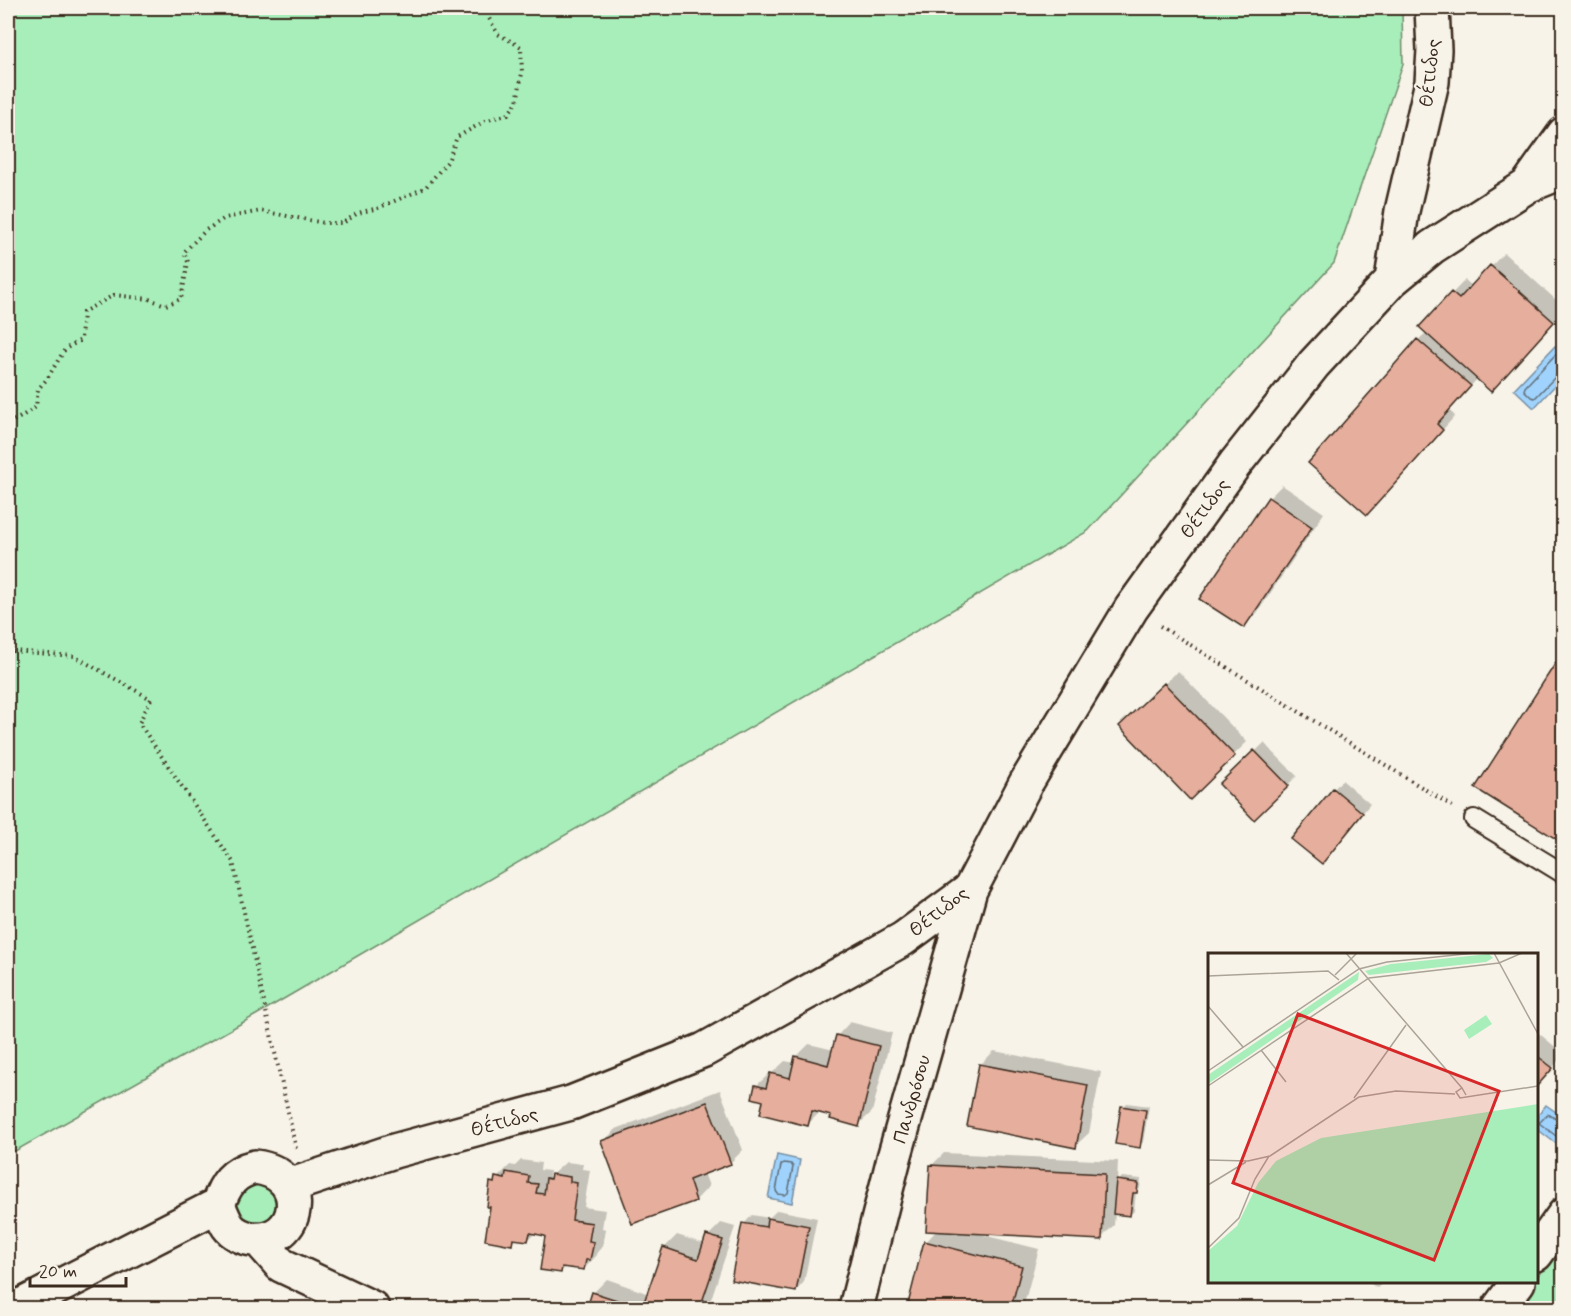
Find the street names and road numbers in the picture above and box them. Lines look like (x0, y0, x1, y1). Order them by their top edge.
street label: Θέτιδος (1413, 37, 1448, 109)
street label: Θέτιδος (1174, 473, 1236, 545)
street label: Θέτιδος (904, 880, 975, 944)
street label: Πανδρόσου (887, 1052, 938, 1147)
street label: Θέτιδος (468, 1100, 541, 1144)

